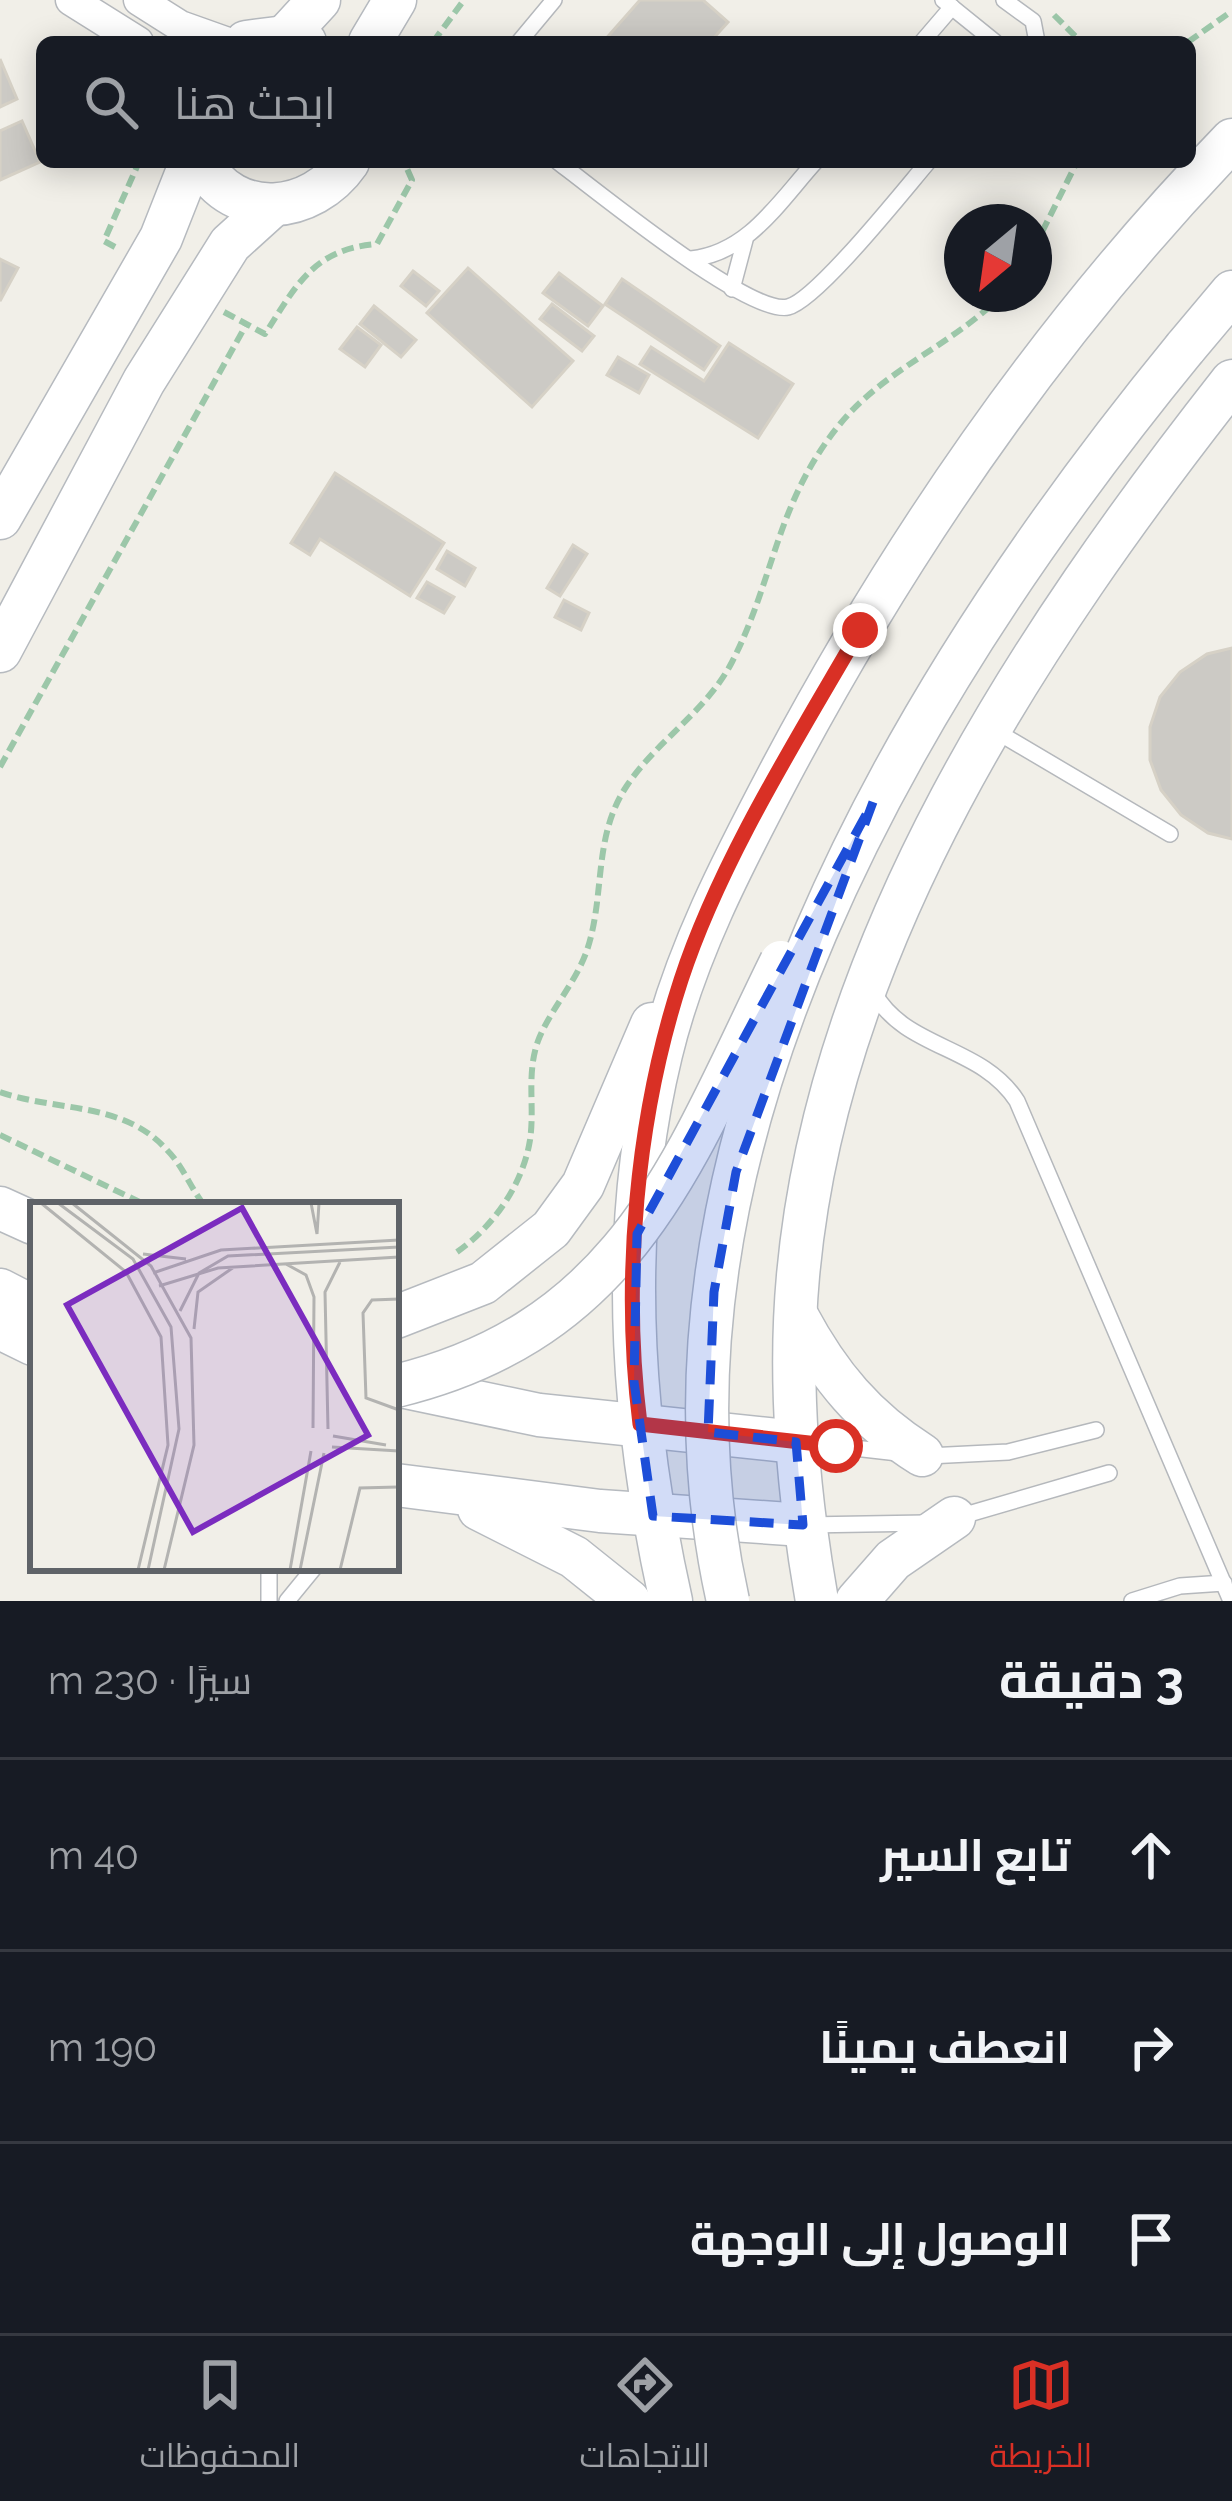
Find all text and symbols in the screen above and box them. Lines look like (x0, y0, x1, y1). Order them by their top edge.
search box (36, 36, 1196, 168)
icon: search (78, 69, 144, 135)
text: ابحث هنا (174, 77, 336, 130)
north arrow (944, 204, 1052, 312)
route end (833, 603, 887, 657)
inset map (30, 1202, 399, 1571)
route start (809, 1419, 863, 1473)
text: 3 دقيقة (999, 1650, 1184, 1710)
text: سيرًا · 230 m (48, 1657, 252, 1703)
icon: ahead (1118, 1822, 1184, 1888)
text: تابع السير (880, 1829, 1070, 1882)
text: 40 m (48, 1832, 139, 1878)
icon: right (1118, 2014, 1184, 2080)
text: انعطف يمينًا (819, 2021, 1070, 2074)
text: 190 m (48, 2024, 157, 2070)
icon: arrive (1118, 2206, 1184, 2272)
text: الوصول إلى الوجهة (690, 2213, 1070, 2266)
tab: المحفوظات (140, 2352, 300, 2486)
tab: الاتجاهات (580, 2352, 710, 2486)
tab: الخريطة (989, 2352, 1092, 2486)

